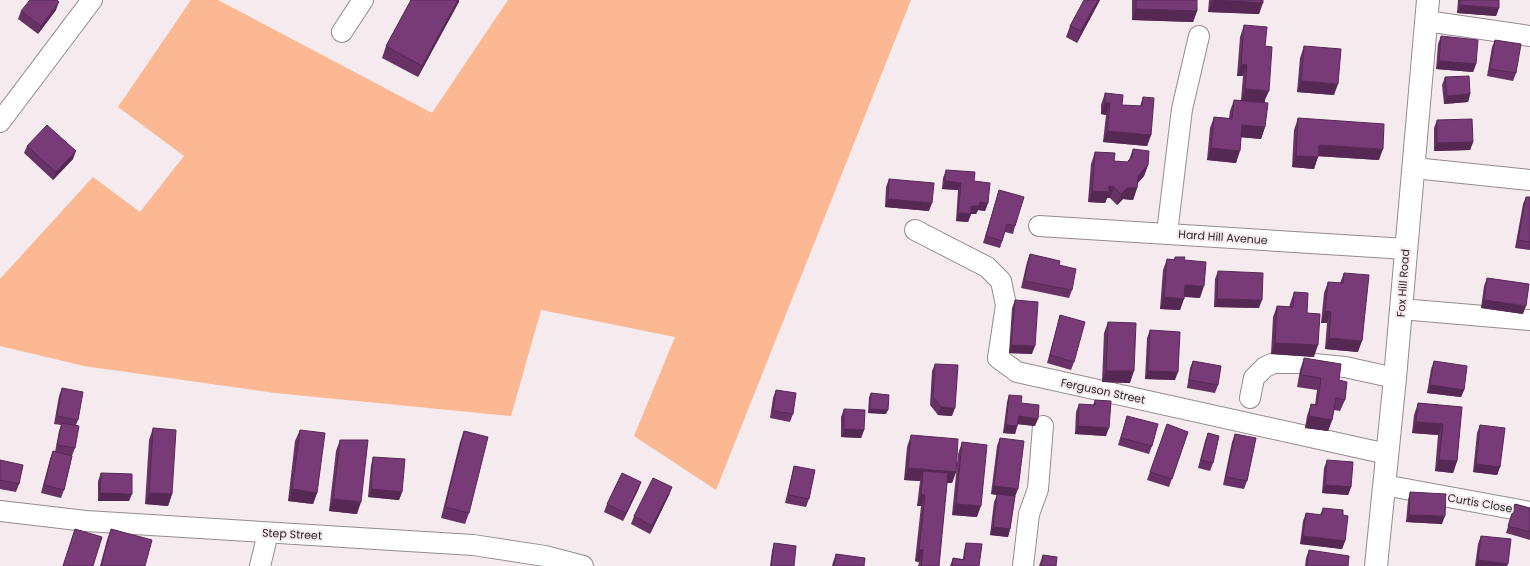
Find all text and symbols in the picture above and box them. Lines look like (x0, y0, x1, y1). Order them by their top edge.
street label: Hard Hill Avenue (1178, 226, 1268, 248)
street label: Fox Hill Road (1393, 248, 1413, 318)
street label: Ferguson Street (1059, 374, 1147, 408)
street label: Curtis Close (1446, 489, 1514, 517)
street label: Step Street (262, 524, 322, 544)

